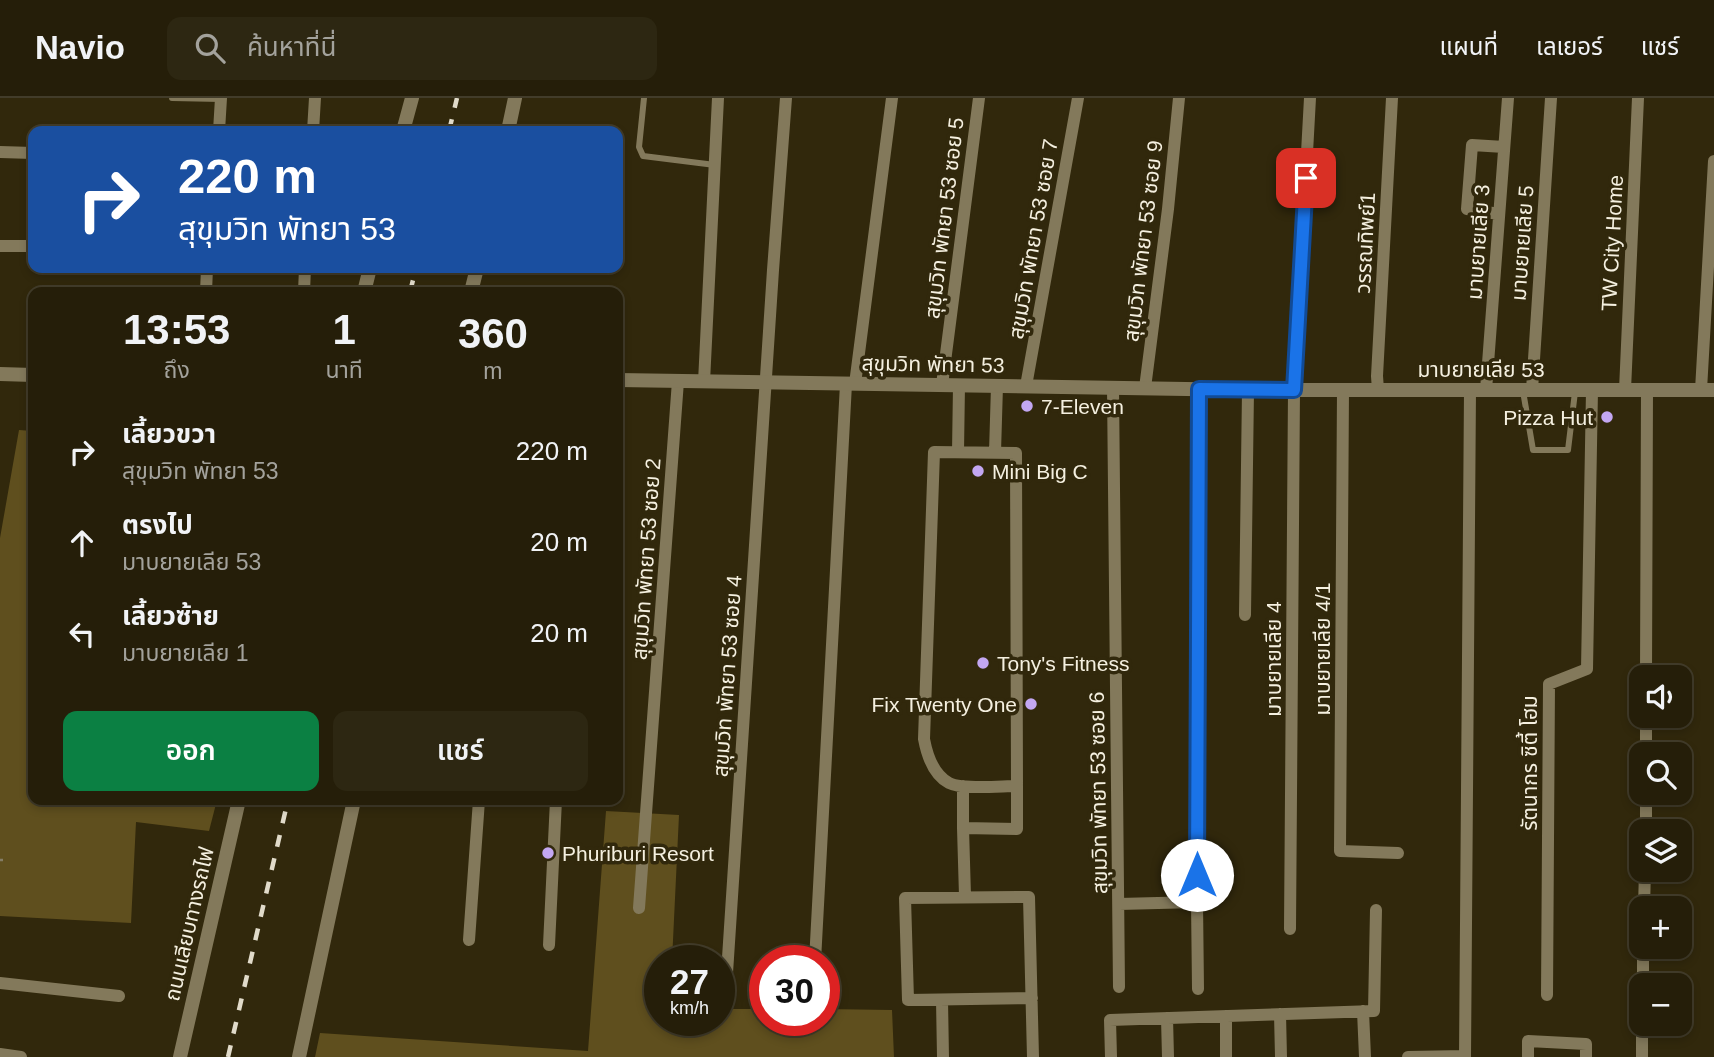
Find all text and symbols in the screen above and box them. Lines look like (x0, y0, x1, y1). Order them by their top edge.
search box (167, 17, 657, 80)
text: Navio (35, 29, 125, 66)
icon: search (191, 29, 229, 67)
text: ค้นหาที่นี่ (247, 32, 336, 62)
text: แผนที่ (1440, 33, 1498, 60)
text: เลเยอร์ (1536, 33, 1603, 60)
text: แชร์ (1641, 33, 1679, 60)
street label: สุขุมวิท พัทยา 53 ซอย 5 (920, 116, 970, 320)
street label: สุขุมวิท พัทยา 53 ซอย 7 (1004, 137, 1064, 341)
street label: สุขุมวิท พัทยา 53 ซอย 9 (1119, 139, 1169, 343)
pin (1276, 148, 1336, 208)
text: 220 m (178, 149, 317, 203)
icon: right (63, 154, 154, 245)
icon: arrive (1287, 159, 1325, 197)
street label: TW City Home (1597, 174, 1627, 312)
street label: มาบยายเลีย 3 (1462, 184, 1494, 300)
street label: มาบยายเลีย 5 (1506, 185, 1538, 301)
street label: วรรณทิพย์1 (1351, 192, 1379, 294)
text: สุขุมวิท พัทยา 53 (178, 211, 396, 247)
text: 13:53 (123, 306, 230, 353)
text: 1 (332, 306, 356, 353)
text: 360 (458, 310, 528, 357)
street label: สุขุมวิท พัทยา 53 (861, 351, 1005, 379)
text: ถึง (164, 357, 190, 383)
text: นาที (325, 357, 363, 383)
text: m (483, 358, 503, 384)
street label: มาบยายเลีย 53 (1417, 358, 1545, 381)
place label: 7-Eleven (1041, 395, 1124, 418)
marker: 7-Eleven (1019, 398, 1035, 414)
place label: Pizza Hut (1503, 406, 1593, 429)
marker: Pizza Hut (1599, 409, 1615, 425)
text: เลี้ยวขวา (122, 419, 216, 449)
icon: right (63, 433, 101, 471)
text: 220 m (516, 436, 588, 466)
street label: สุขุมวิท พัทยา 53 ซอย 2 (627, 457, 667, 661)
text: สุขุมวิท พัทยา 53 (122, 458, 279, 484)
place label: Mini Big C (992, 460, 1088, 483)
marker: Mini Big C (970, 463, 986, 479)
text: ตรงไป (122, 510, 193, 540)
icon: ahead (63, 524, 101, 562)
text: 20 m (530, 527, 588, 557)
text: มาบยายเลีย 53 (122, 549, 261, 575)
street label: สุขุมวิท พัทยา 53 ซอย 4 (708, 574, 748, 778)
street label: มาบยายเลีย 4/1 (1311, 582, 1334, 716)
text: เลี้ยวซ้าย (122, 601, 219, 631)
street label: มาบยายเลีย 4 (1262, 601, 1285, 717)
icon: left (63, 615, 101, 653)
text: 20 m (530, 618, 588, 648)
text: มาบยายเลีย 1 (122, 640, 249, 666)
place label: Tony's Fitness (997, 652, 1129, 675)
marker: Tony's Fitness (975, 655, 991, 671)
map controls (1629, 665, 1692, 1036)
button: sound (1629, 665, 1692, 728)
street label: สุขุมวิท พัทยา 53 ซอย 6 (1085, 692, 1113, 894)
place label: Fix Twenty One (871, 693, 1017, 716)
street label: รัตนากร ซิตี้ โฮม (1515, 695, 1541, 831)
marker: Fix Twenty One (1023, 696, 1039, 712)
button: ออก (63, 711, 319, 791)
button: แชร์ (333, 711, 588, 791)
button: search (1629, 742, 1692, 805)
button: layers (1629, 819, 1692, 882)
position arrow (1160, 838, 1234, 912)
place label: Phuriburi Resort (562, 842, 714, 865)
street label: ถนนเลียบทางรถไฟ (160, 845, 218, 1003)
marker: Phuriburi Resort (540, 845, 556, 861)
button: + (1629, 896, 1692, 959)
speed limit sign: 30 (749, 945, 840, 1036)
text: 27 (670, 962, 709, 1001)
button: − (1629, 973, 1692, 1036)
text: km/h (670, 998, 709, 1018)

